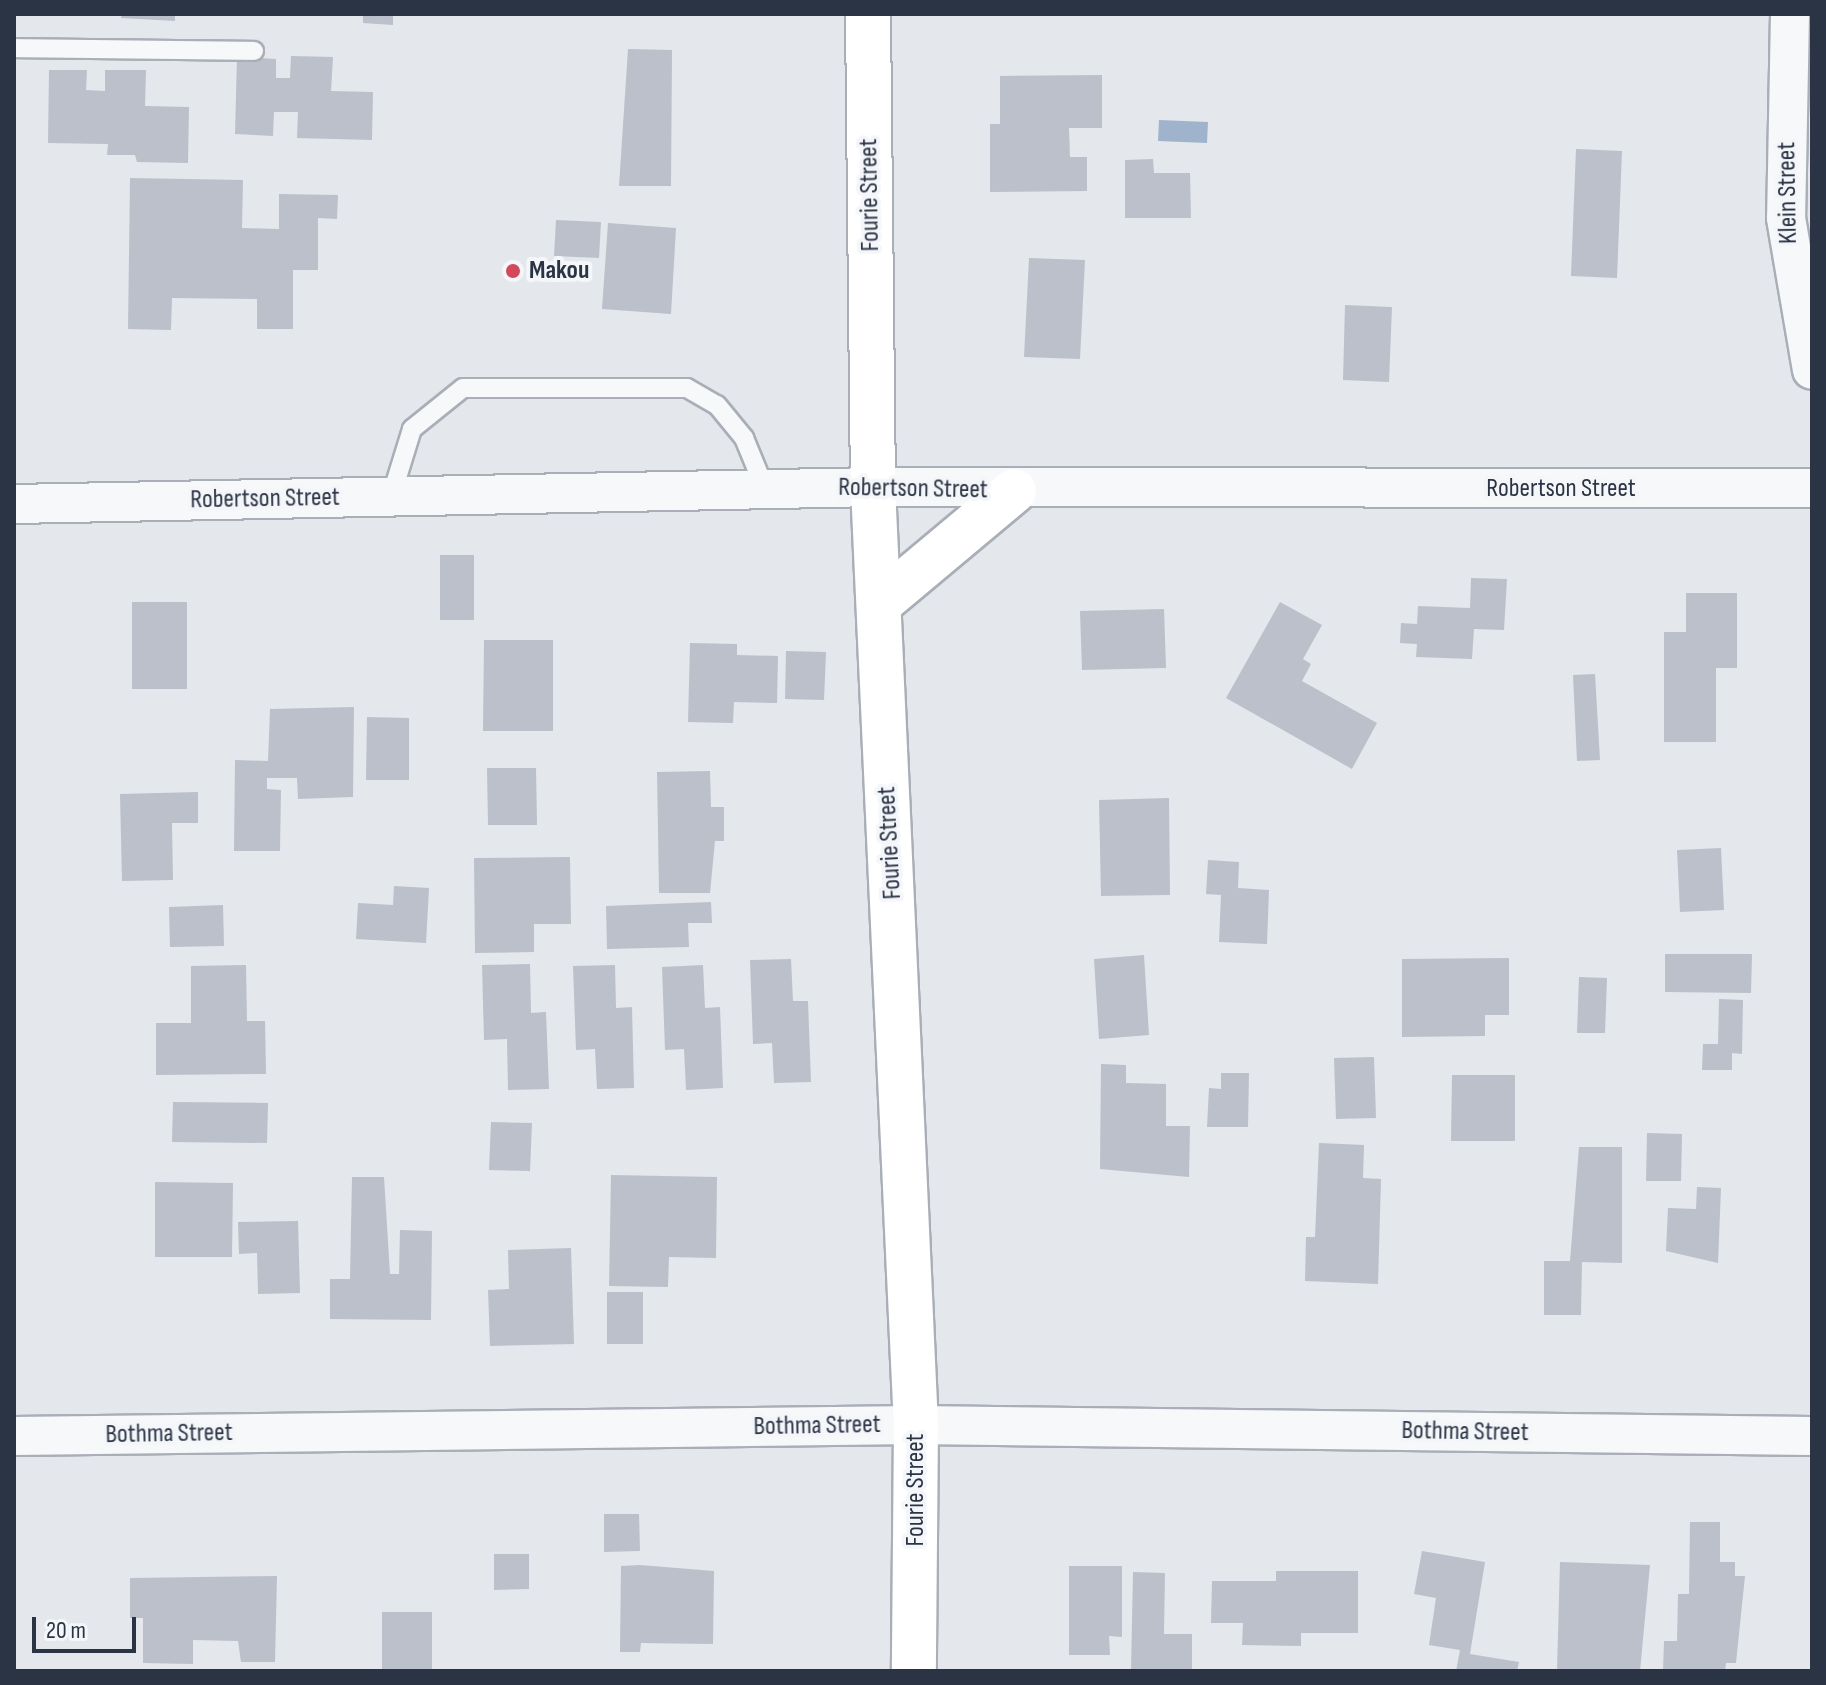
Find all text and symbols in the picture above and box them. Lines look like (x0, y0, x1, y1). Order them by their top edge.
street label: Fourie Street (853, 138, 887, 252)
street label: Klein Street (1772, 142, 1804, 244)
place label: Makou (529, 255, 589, 287)
marker: Makou (504, 262, 522, 280)
street label: Robertson Street (838, 472, 988, 506)
street label: Robertson Street (1486, 473, 1636, 505)
street label: Robertson Street (190, 482, 340, 516)
street label: Fourie Street (871, 786, 909, 900)
street label: Bothma Street (753, 1409, 881, 1443)
street label: Bothma Street (1401, 1415, 1529, 1449)
street label: Bothma Street (105, 1417, 233, 1451)
street label: Fourie Street (900, 1434, 932, 1546)
scale bar (36, 1601, 140, 1651)
text: 20 m (46, 1616, 86, 1645)

